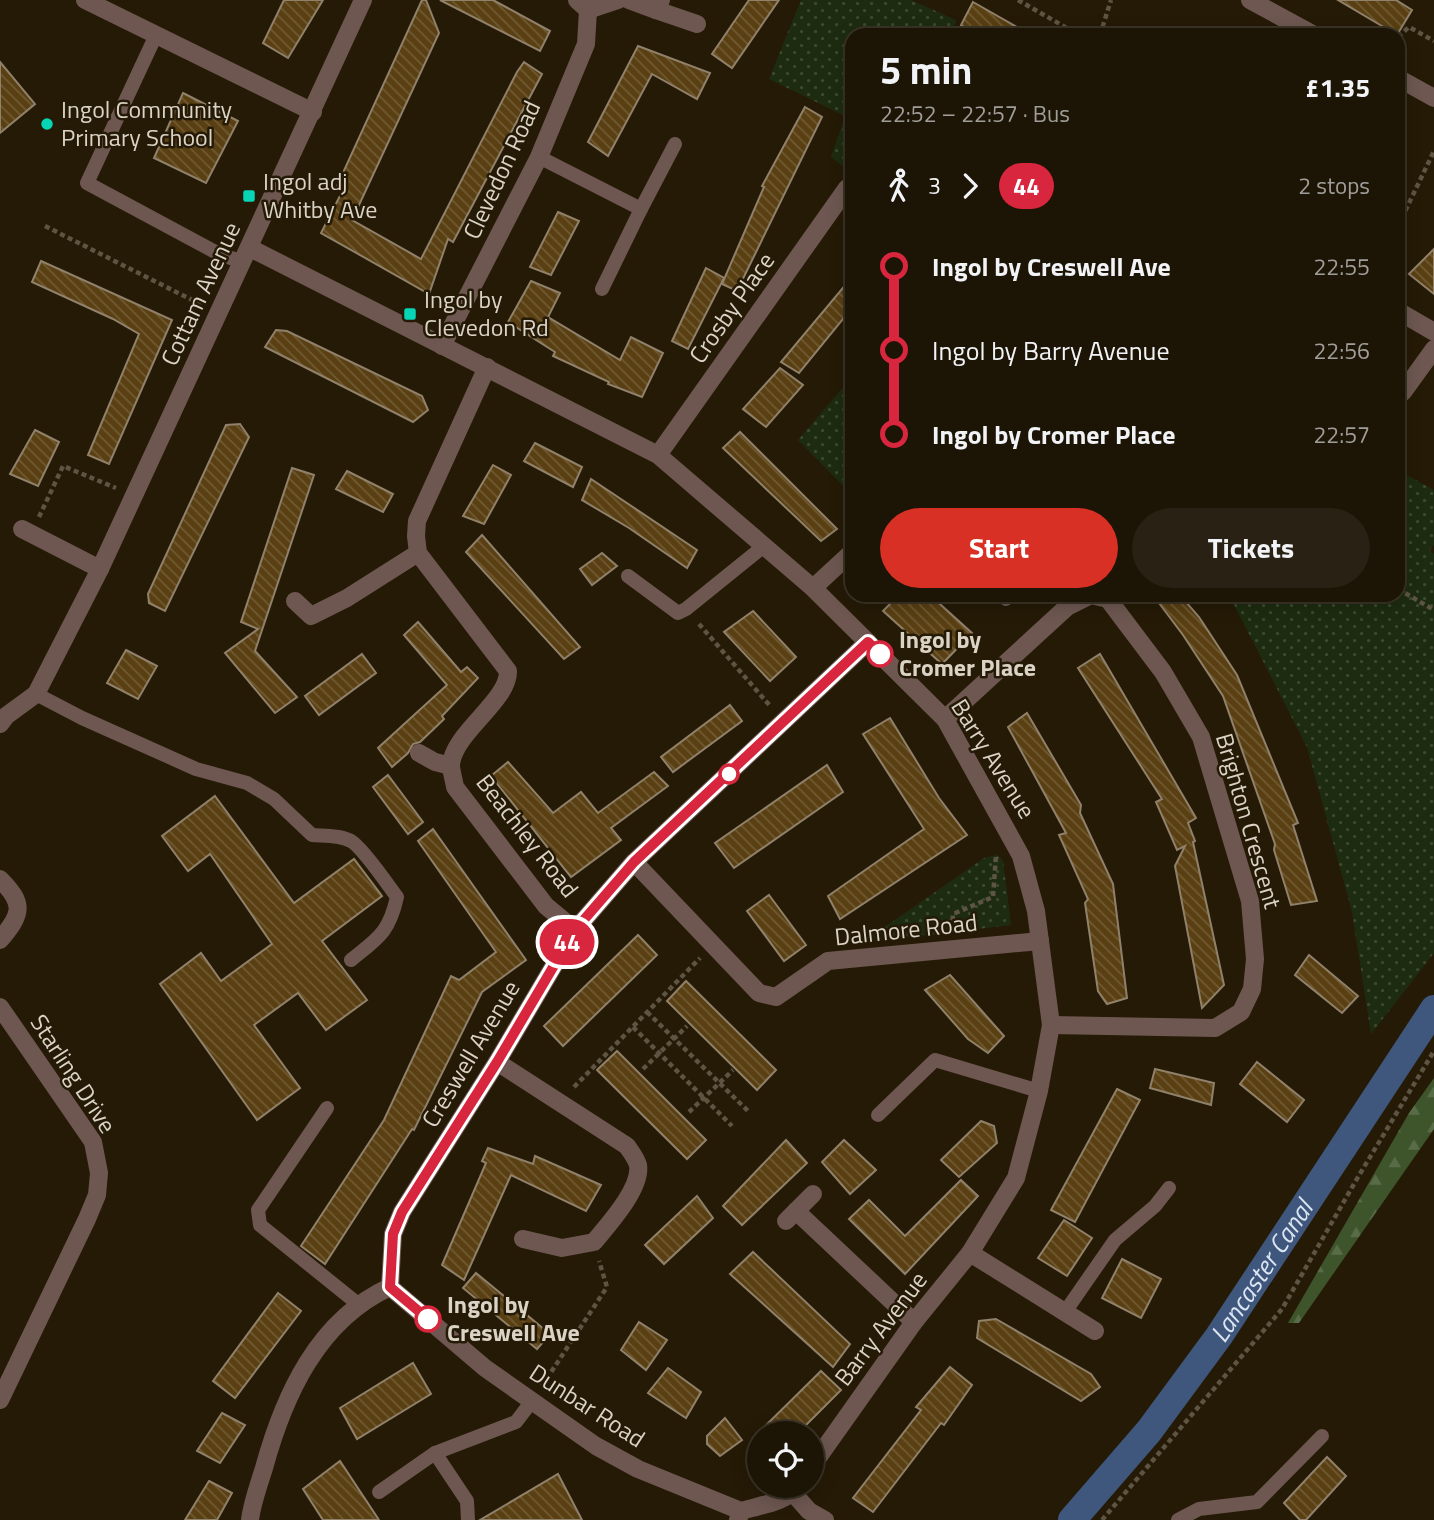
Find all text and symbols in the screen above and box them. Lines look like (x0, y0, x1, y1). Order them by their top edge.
text: 5 min (880, 41, 972, 99)
text: £1.35 (1305, 68, 1370, 107)
place label: Ingol Community Primary School (61, 91, 233, 155)
street label: Clevedon Road (453, 94, 549, 245)
text: 22:52 – 22:57 · Bus (880, 96, 1070, 131)
marker: Ingol Community Primary School (39, 116, 55, 132)
place label: Ingol adj Whitby Ave (263, 163, 377, 227)
icon: walk (880, 167, 918, 205)
icon: forward (951, 167, 989, 205)
text: 3 (928, 168, 941, 203)
text: 44 (1013, 168, 1040, 204)
text: 2 stops (1298, 168, 1370, 203)
marker: Ingol adj Whitby Ave (241, 188, 257, 204)
street label: Cottam Avenue (151, 216, 249, 371)
street label: Crosby Place (680, 245, 783, 370)
text: Ingol by Creswell Ave (932, 247, 1171, 286)
text: 22:55 (1313, 249, 1370, 284)
place label: Ingol by Clevedon Rd (424, 281, 549, 345)
marker: Ingol by Clevedon Rd (402, 306, 418, 322)
text: Ingol by Barry Avenue (932, 331, 1170, 370)
text: 22:56 (1313, 333, 1370, 368)
text: Ingol by Cromer Place (932, 415, 1175, 454)
text: 22:57 (1313, 417, 1370, 452)
button: Start (880, 508, 1118, 588)
button: Tickets (1132, 508, 1370, 588)
place label: Ingol by Cromer Place (899, 621, 1036, 685)
marker: Ingol by Cromer Place (867, 641, 893, 667)
street label: Barry Avenue (943, 692, 1045, 825)
street label: Brighton Crescent (1207, 729, 1291, 913)
unlabelled marker (719, 764, 739, 784)
street label: Beachley Road (468, 766, 588, 905)
street label: Dalmore Road (833, 904, 979, 954)
line badge: 44 (536, 919, 598, 965)
text: 44 (554, 924, 580, 960)
street label: Creswell Avenue (412, 973, 528, 1134)
street label: Starling Drive (22, 1007, 126, 1140)
water label: Lancaster Canal (1200, 1189, 1324, 1350)
street label: Barry Avenue (825, 1264, 935, 1393)
place label: Ingol by Creswell Ave (447, 1286, 580, 1350)
marker: Ingol by Creswell Ave (415, 1306, 441, 1332)
street label: Dunbar Road (523, 1354, 652, 1456)
map controls (747, 1421, 824, 1498)
button: locate (747, 1421, 824, 1498)

